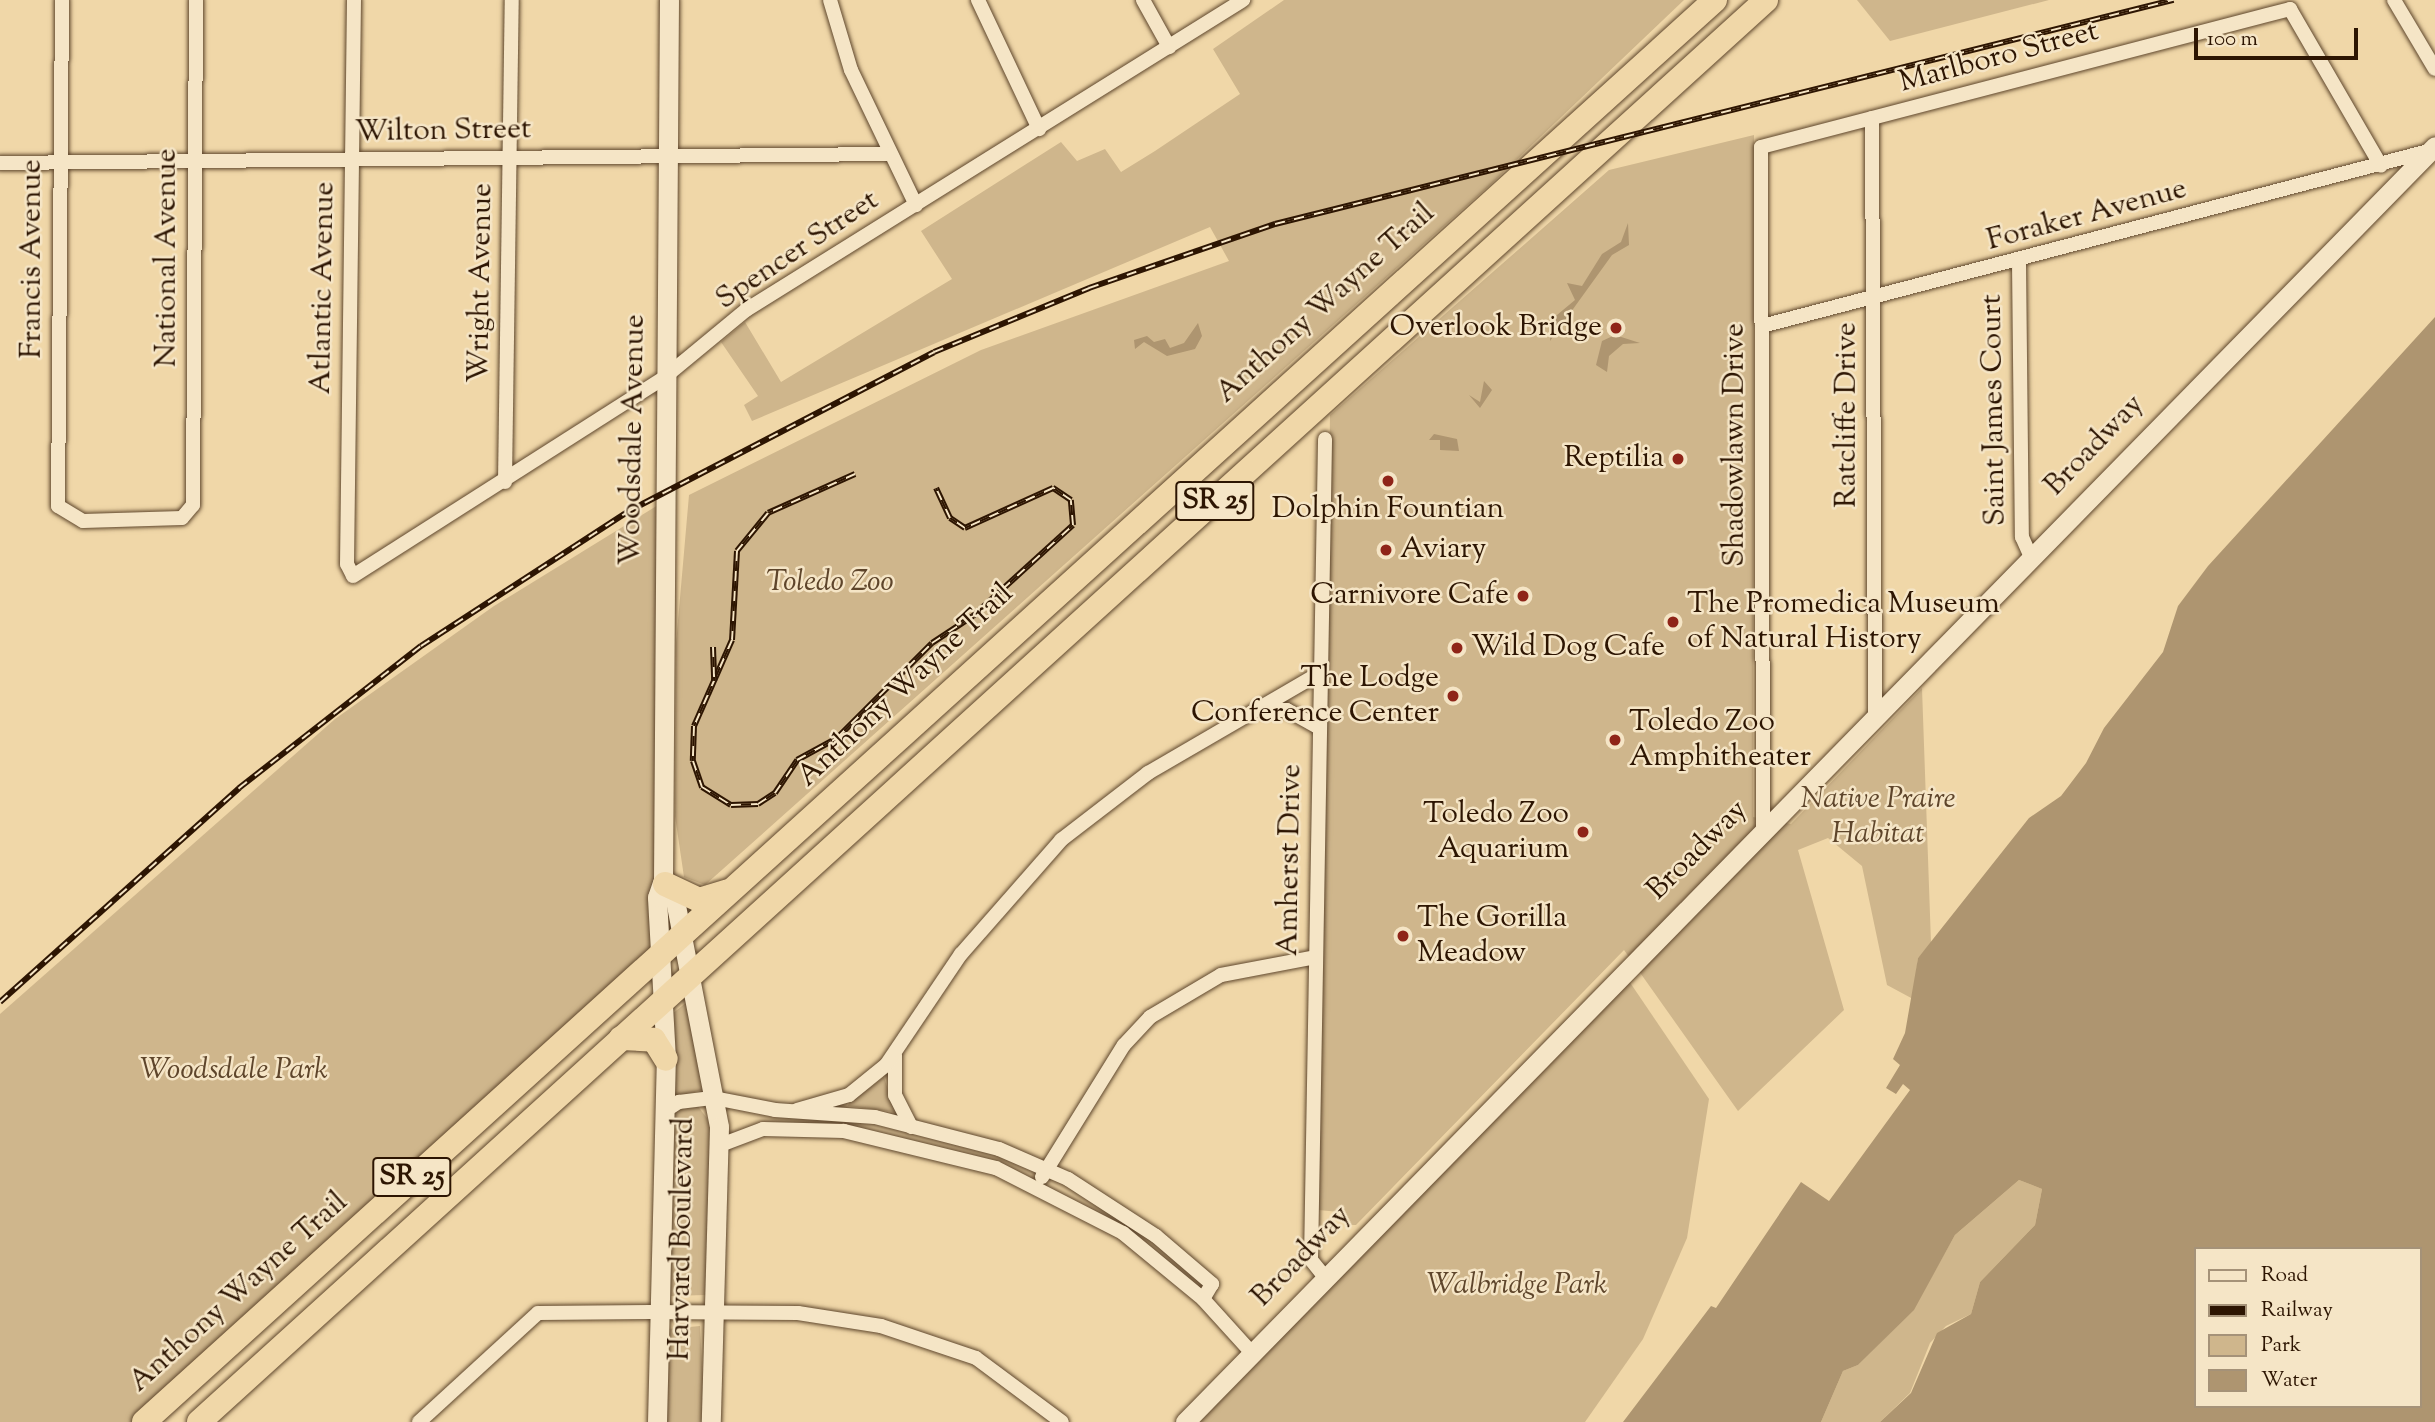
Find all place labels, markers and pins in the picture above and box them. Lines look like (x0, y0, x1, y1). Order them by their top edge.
place label: Overlook Bridge (1389, 310, 1602, 346)
marker: Overlook Bridge (1608, 320, 1624, 336)
place label: Reptilia (1564, 441, 1664, 477)
marker: Reptilia (1670, 451, 1686, 467)
marker: Dolphin Fountian (1380, 473, 1396, 489)
place label: Dolphin Fountian (1272, 492, 1504, 528)
place label: Aviary (1400, 532, 1487, 568)
marker: Aviary (1378, 542, 1394, 558)
place label: Carnivore Cafe (1310, 578, 1509, 614)
place label: The Promedica Museum of Natural History (1687, 587, 2000, 658)
marker: Carnivore Cafe (1515, 588, 1531, 604)
marker: The Promedica Museum of Natural History (1665, 614, 1681, 630)
place label: Wild Dog Cafe (1471, 630, 1665, 666)
marker: Wild Dog Cafe (1449, 640, 1465, 656)
place label: The Lodge Conference Center (1191, 661, 1439, 732)
marker: The Lodge Conference Center (1445, 688, 1461, 704)
place label: Toledo Zoo Amphitheater (1629, 705, 1811, 776)
marker: Toledo Zoo Amphitheater (1607, 732, 1623, 748)
place label: Toledo Zoo Aquarium (1423, 797, 1569, 868)
marker: Toledo Zoo Aquarium (1575, 824, 1591, 840)
place label: The Gorilla Meadow (1417, 901, 1567, 972)
marker: The Gorilla Meadow (1395, 928, 1411, 944)

